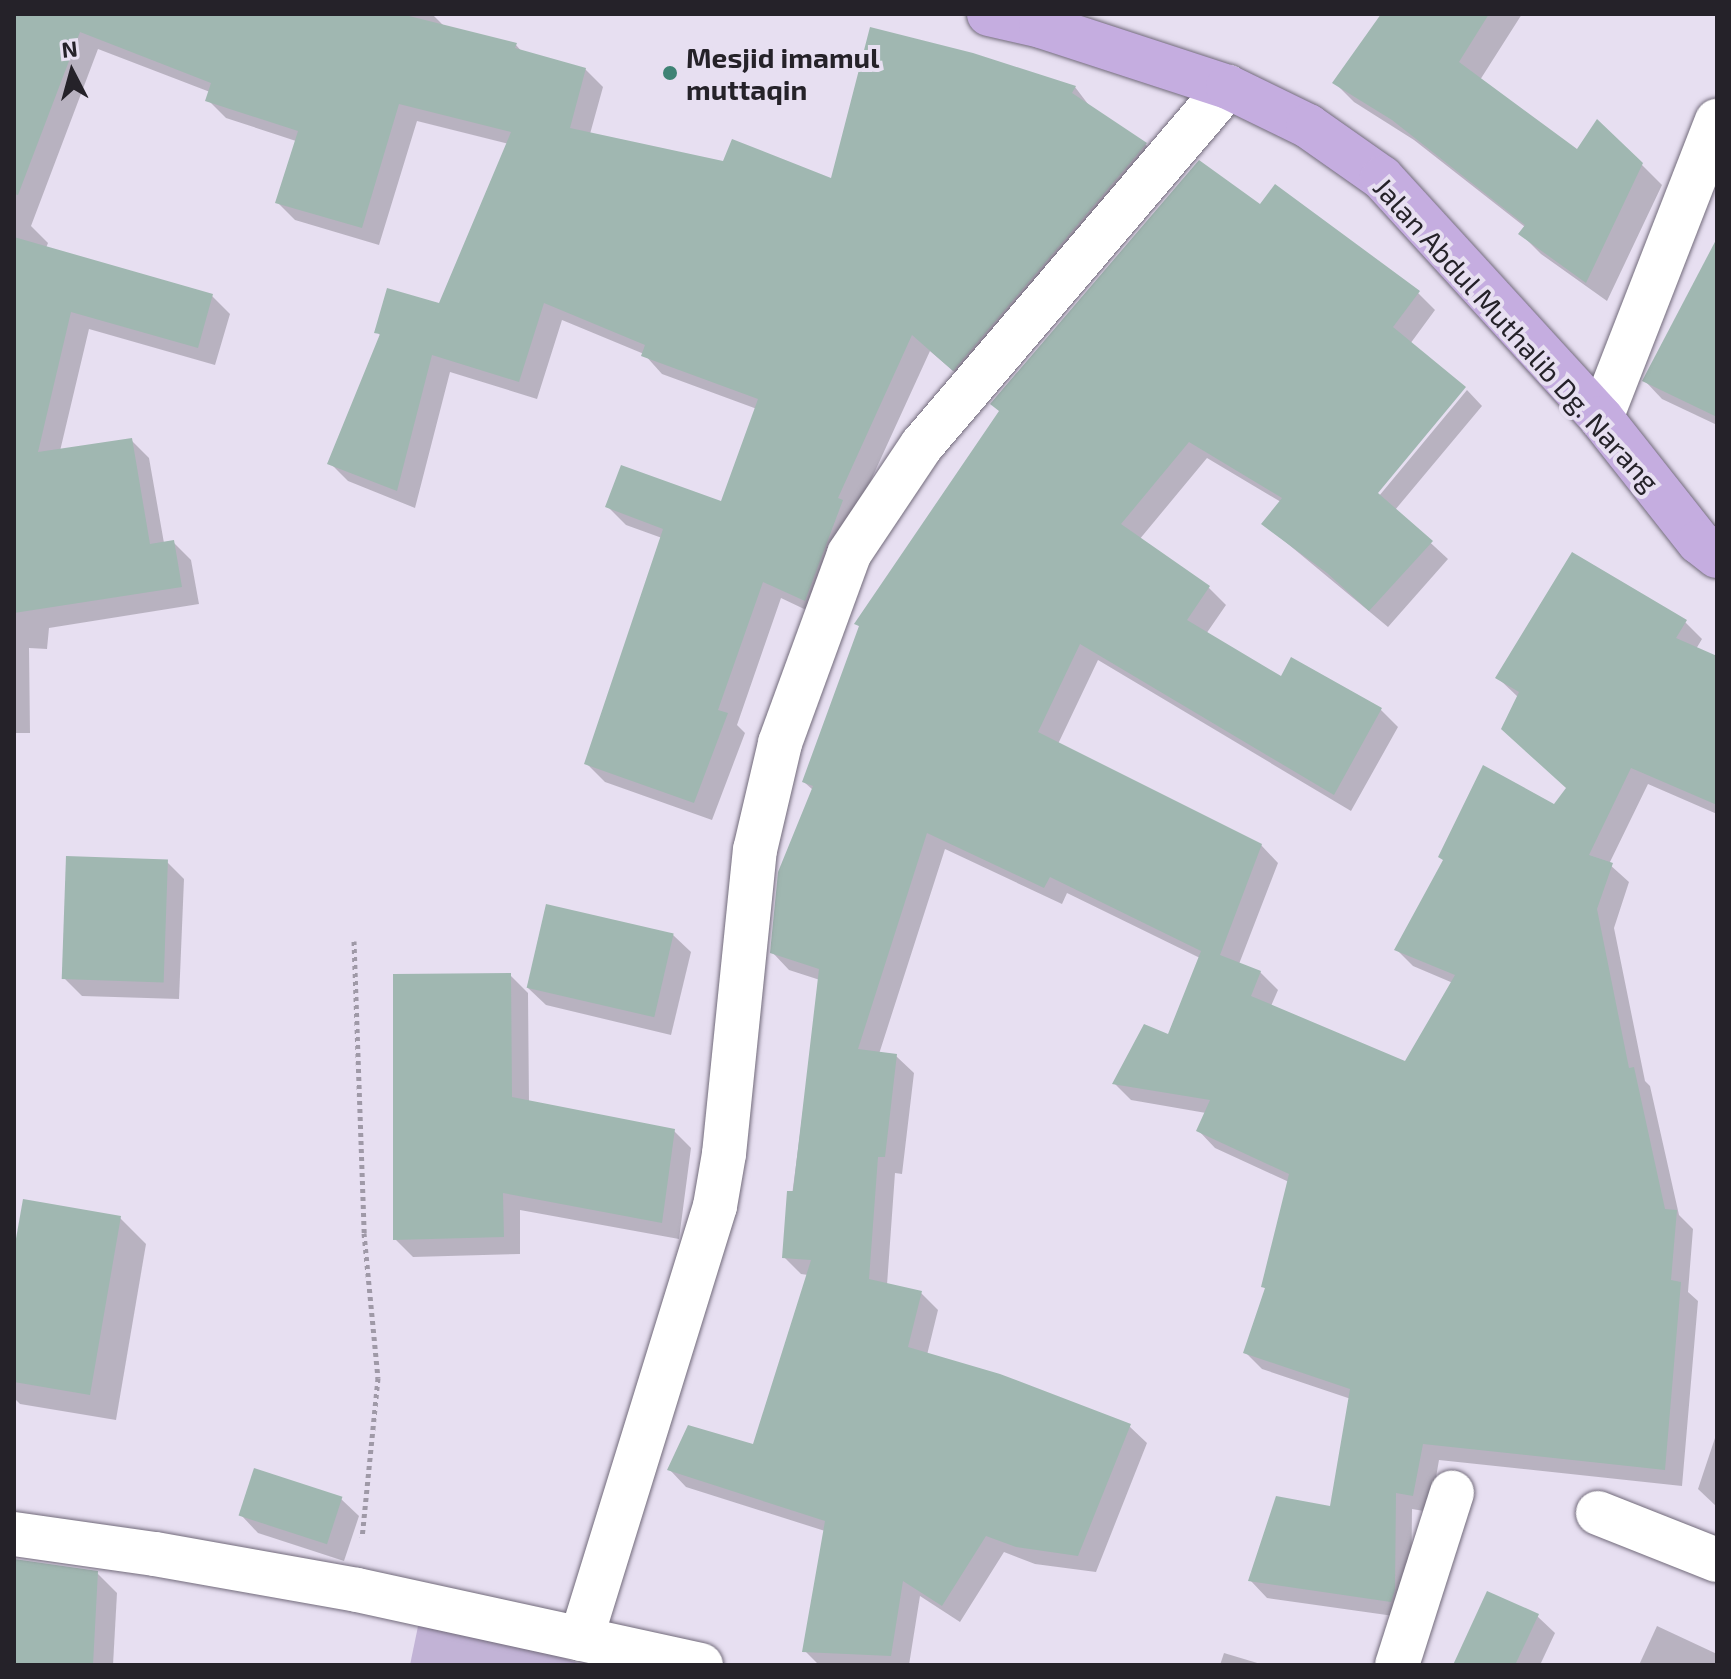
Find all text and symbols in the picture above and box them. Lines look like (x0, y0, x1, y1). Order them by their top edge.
north arrow (32, 32, 112, 112)
text: N (60, 34, 79, 62)
place label: Mesjid imamul muttaqin (686, 40, 879, 106)
marker: Mesjid imamul muttaqin (661, 64, 679, 82)
street label: Jalan Abdul Muthalib Dg. Narang (1367, 170, 1667, 498)

